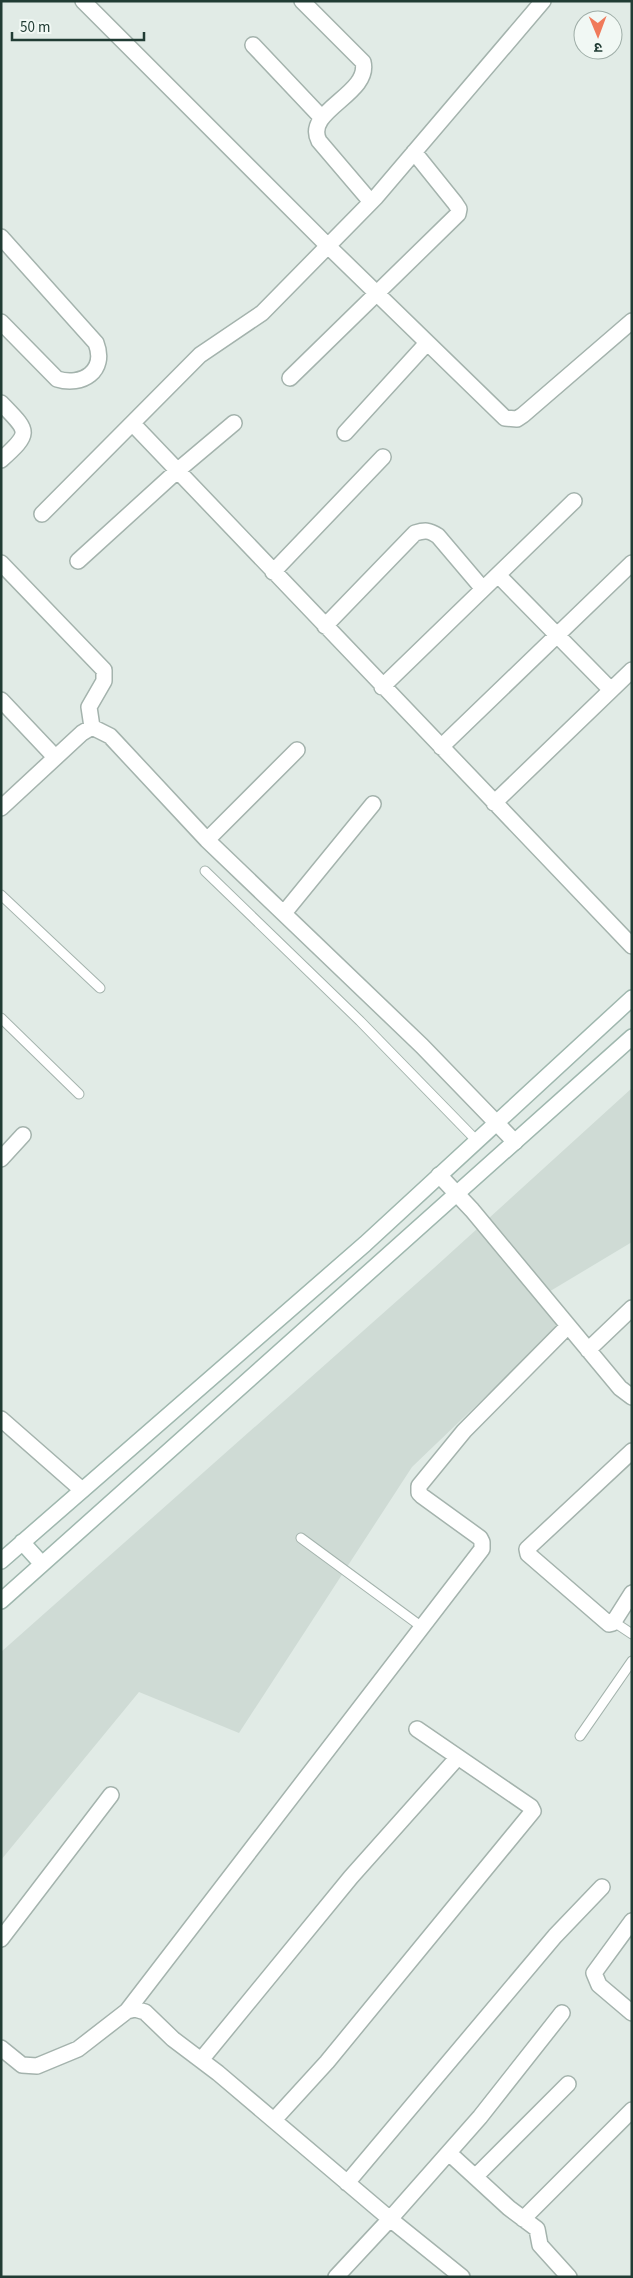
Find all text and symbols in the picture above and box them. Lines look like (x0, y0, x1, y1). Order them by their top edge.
scale bar (12, 10, 145, 42)
north arrow (573, 10, 623, 60)
text: 50 m (20, 17, 50, 38)
text: उ (593, 37, 602, 57)

